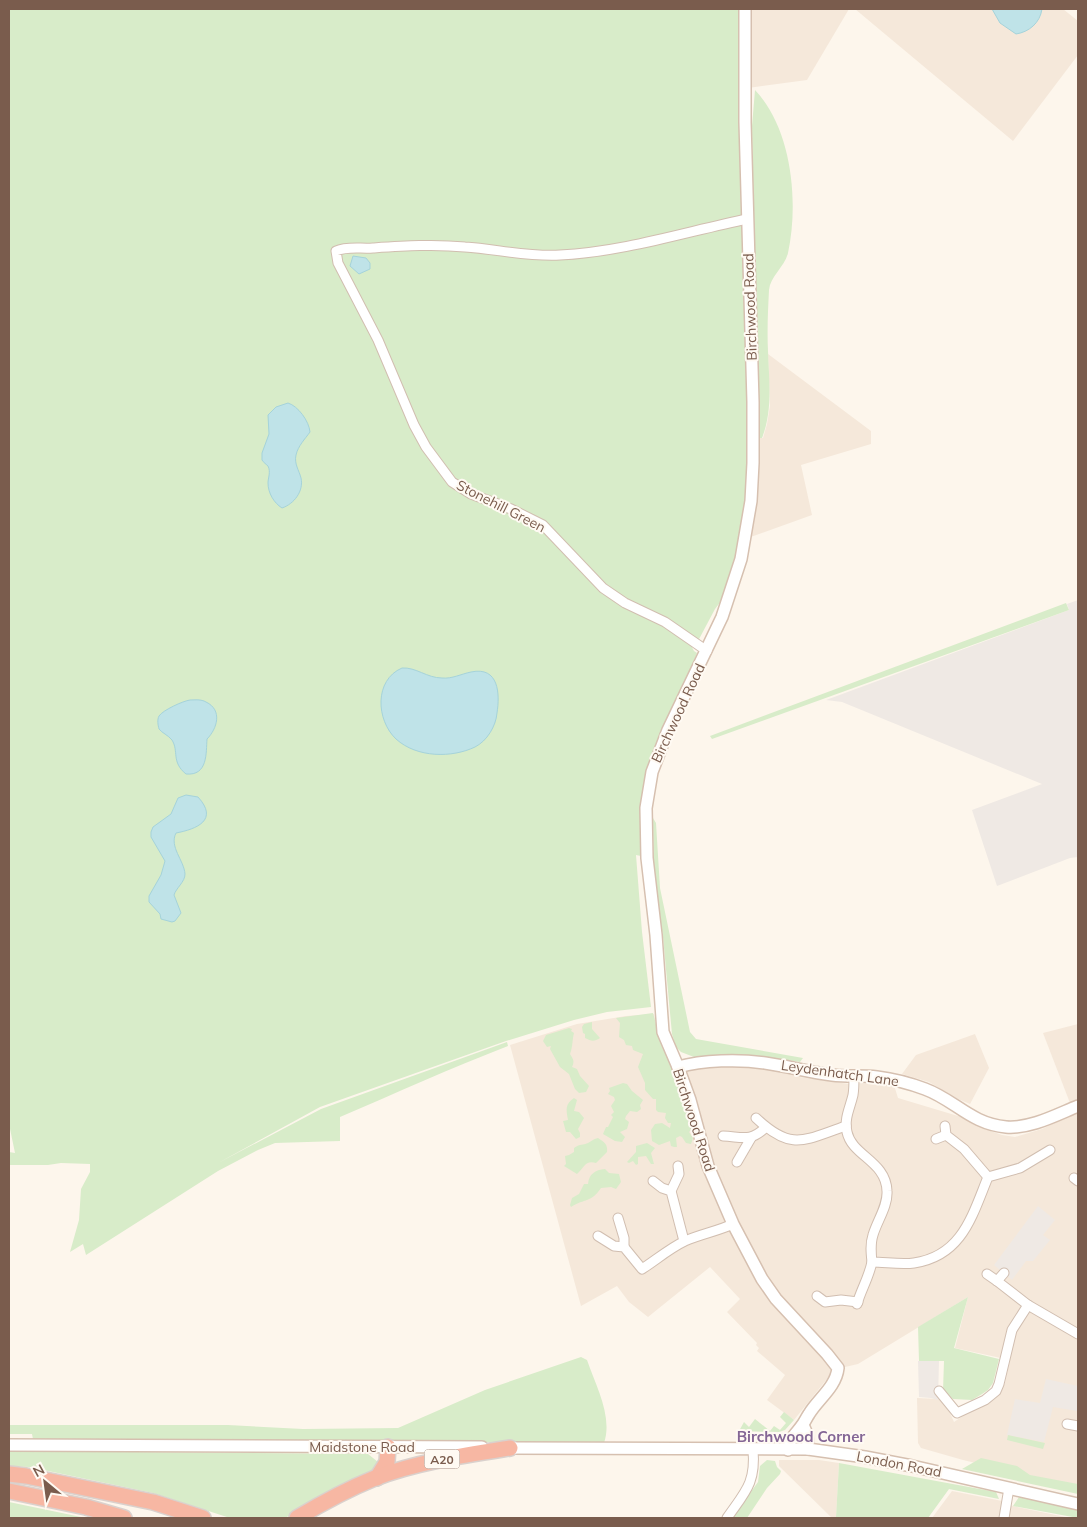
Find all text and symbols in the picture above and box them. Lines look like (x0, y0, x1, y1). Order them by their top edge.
street label: Birchwood Road (739, 253, 761, 361)
street label: Stonehill Green (453, 476, 549, 536)
street label: Birchwood Road (647, 661, 709, 765)
street label: Leydenhatch Lane (780, 1056, 900, 1090)
street label: Birchwood Road (669, 1066, 719, 1174)
district label: Birchwood Corner (737, 1427, 865, 1446)
street label: Maidstone Road (309, 1438, 415, 1456)
street label: London Road (855, 1447, 943, 1481)
road number: A20 (424, 1450, 460, 1468)
north arrow (20, 1457, 70, 1507)
text: N (30, 1460, 48, 1481)

